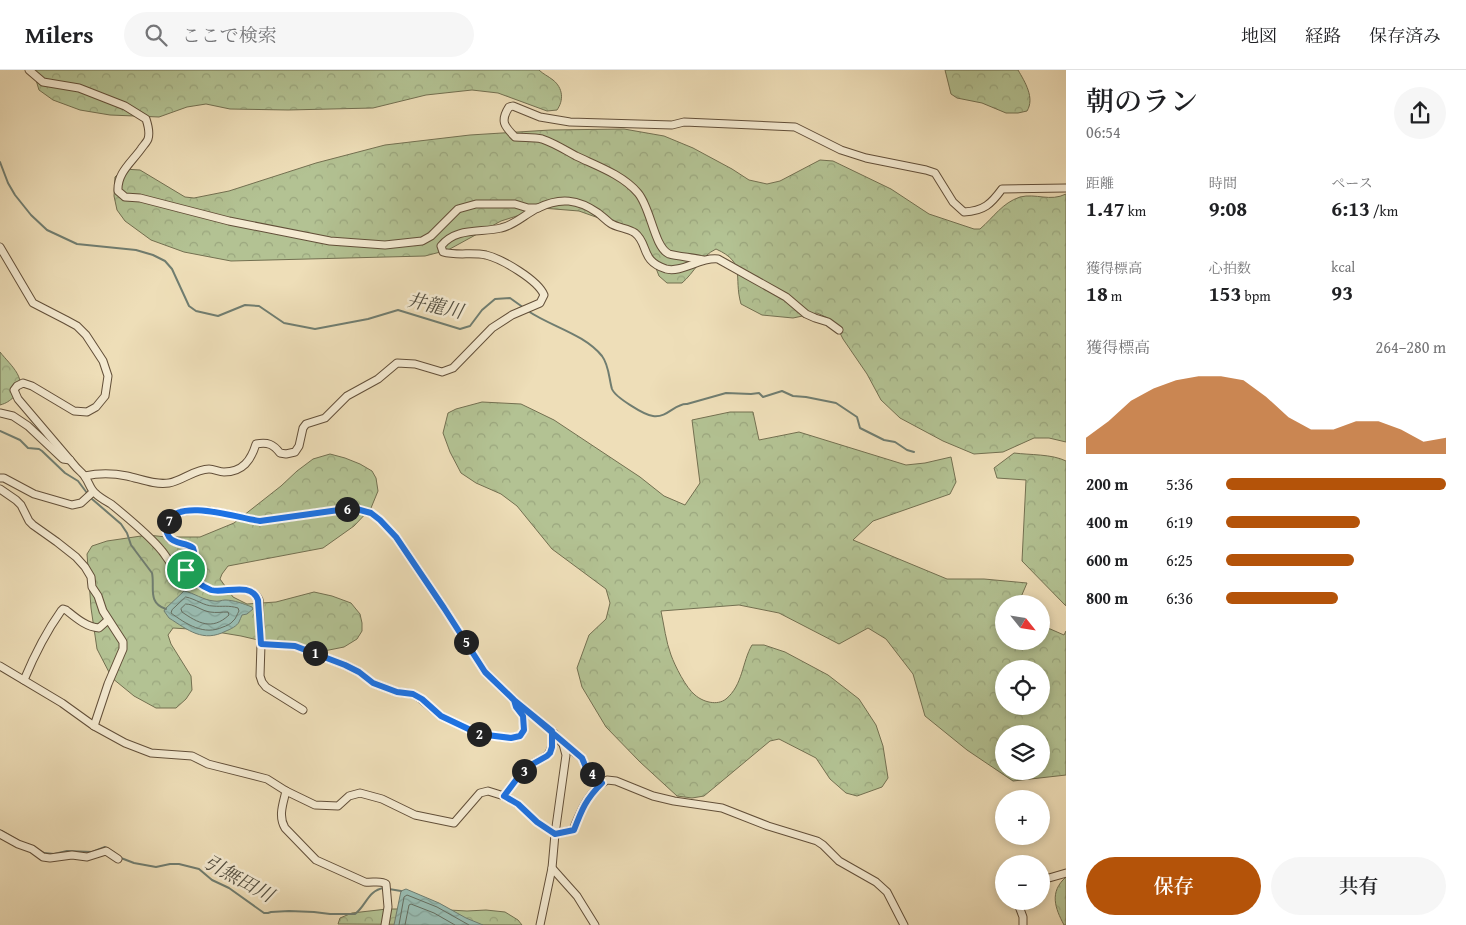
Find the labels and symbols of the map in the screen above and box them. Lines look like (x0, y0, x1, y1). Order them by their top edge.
water label: 井龍川 (404, 285, 468, 326)
pin: 6 (334, 496, 360, 522)
pin: 7 (156, 508, 182, 534)
pin (165, 549, 207, 591)
north arrow (995, 595, 1050, 650)
pin: 5 (454, 630, 478, 654)
pin: 1 (302, 640, 328, 666)
pin: 2 (466, 722, 492, 746)
pin: 3 (512, 758, 536, 784)
pin: 4 (580, 762, 604, 786)
water label: 引無田川 (199, 847, 281, 910)

